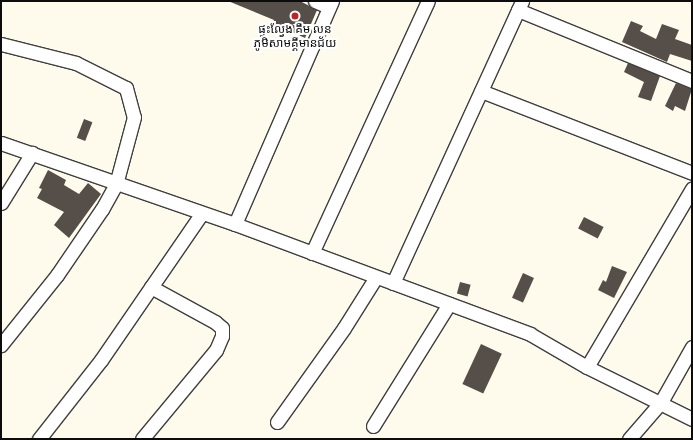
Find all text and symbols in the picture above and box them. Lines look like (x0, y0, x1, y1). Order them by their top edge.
marker: ផ្ទះល្វែង គឹម លន ភូមិសាមគ្គីមានជ័យ (290, 11, 300, 21)
place label: ផ្ទះល្វែង គឹម លន ភូមិសាមគ្គីមានជ័យ (254, 23, 336, 51)

